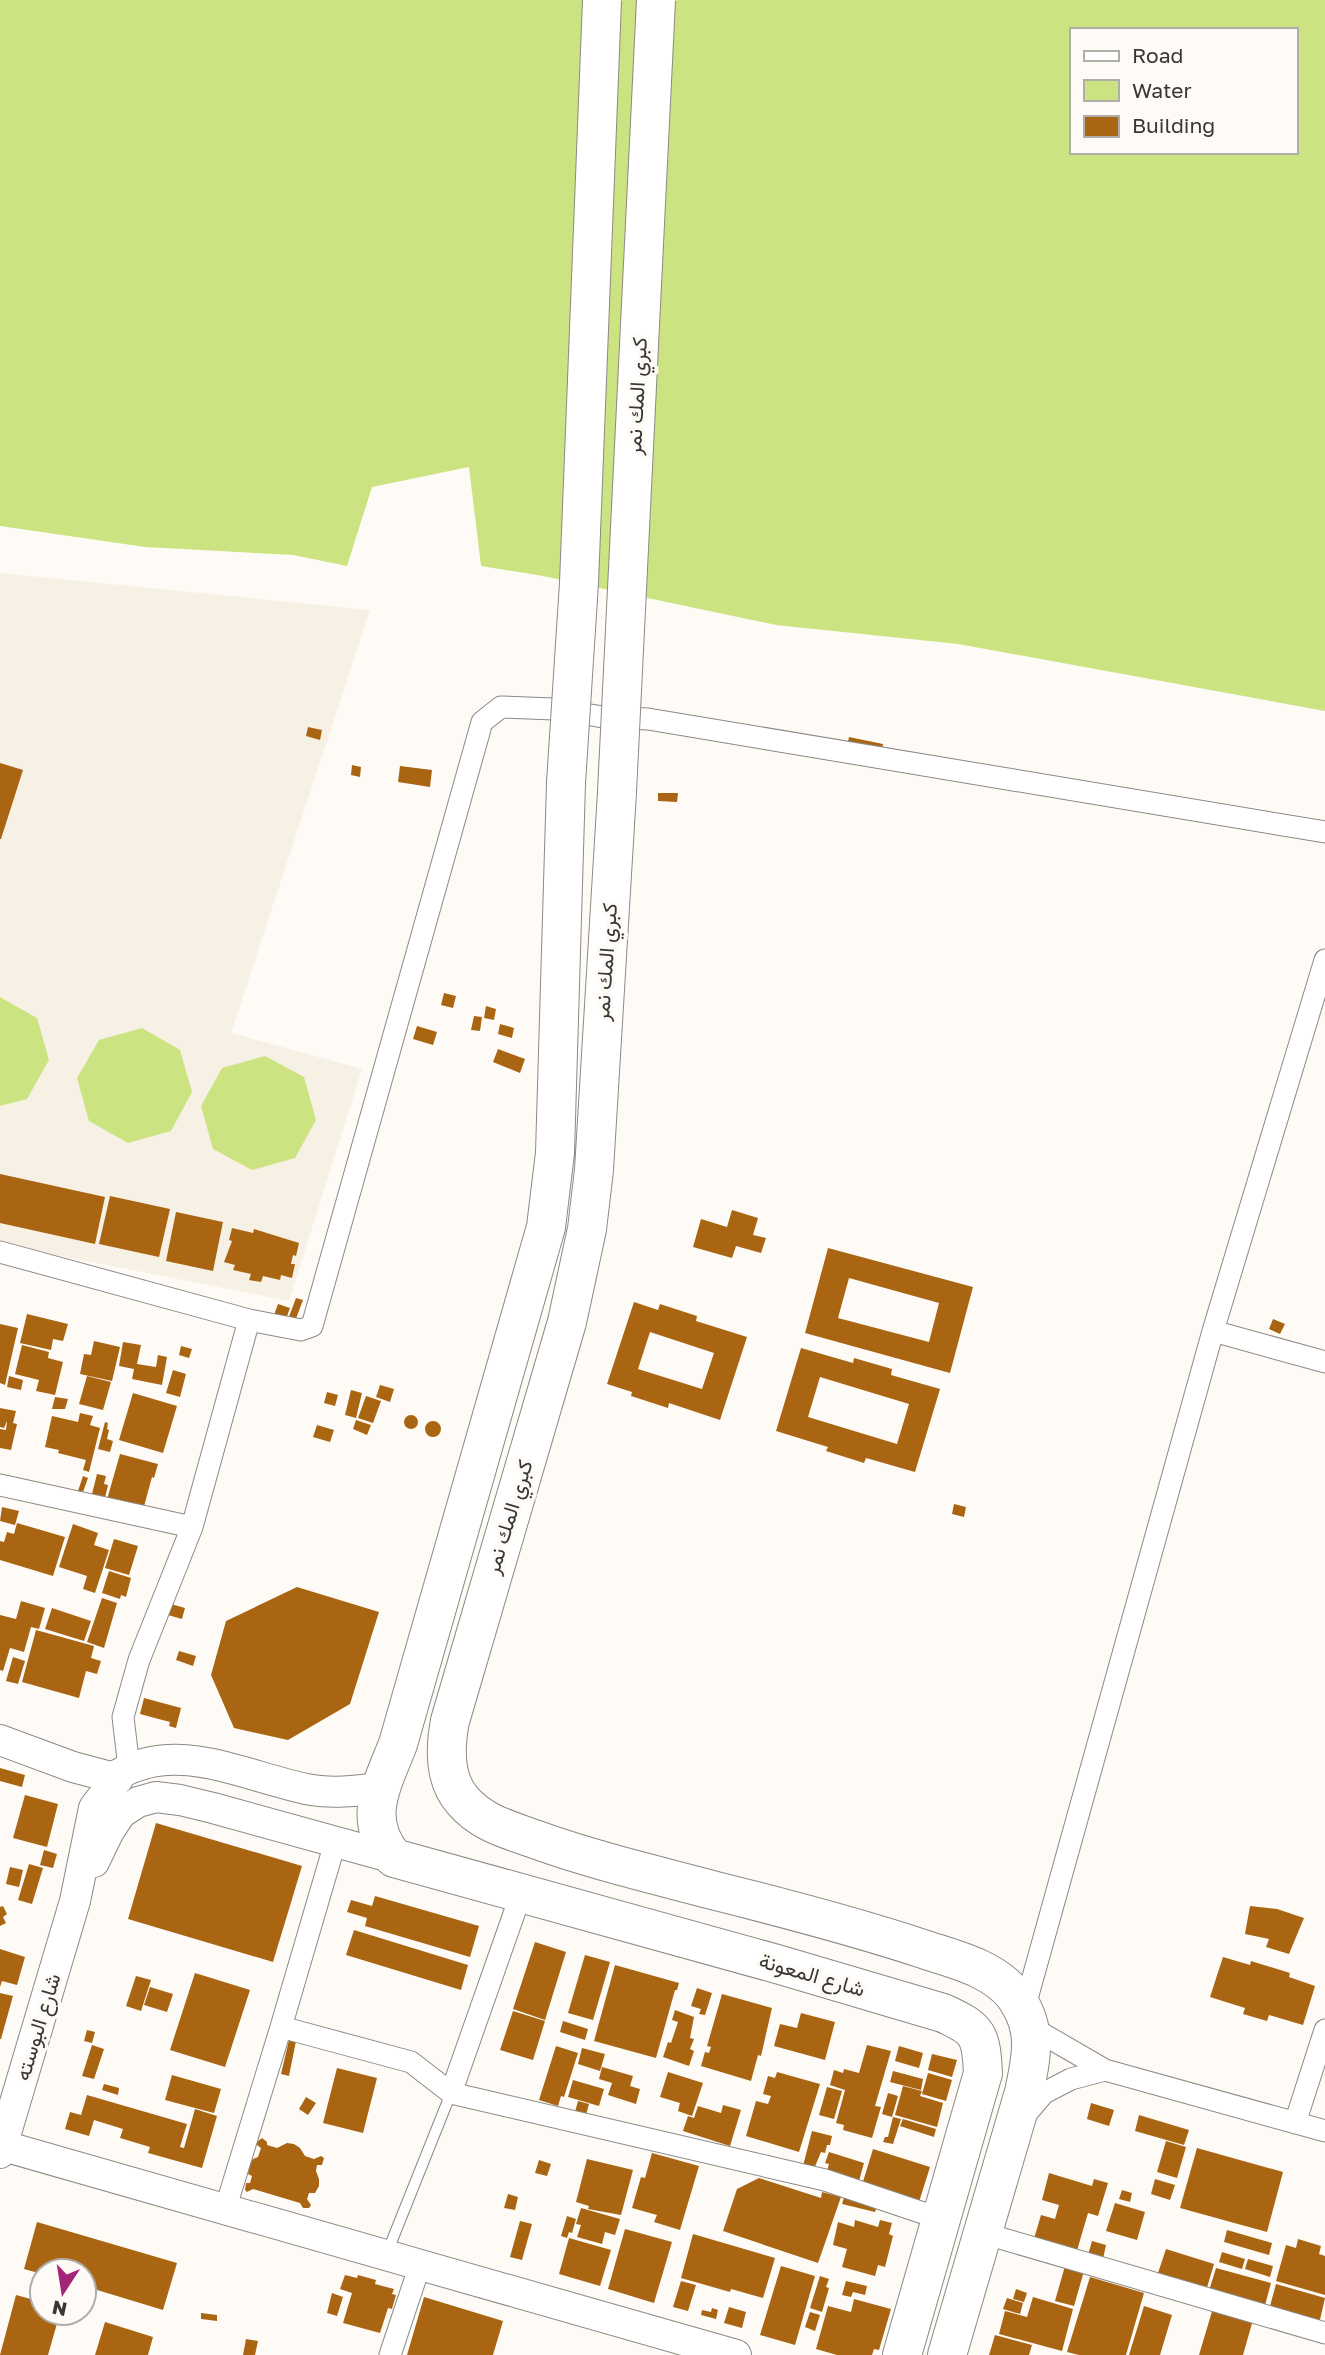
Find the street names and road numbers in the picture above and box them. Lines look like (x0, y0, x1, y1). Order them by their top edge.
street label: كبري المك نمر (620, 336, 657, 457)
street label: كبري المك نمر (588, 902, 627, 1023)
street label: كبري المك نمر (478, 1456, 543, 1579)
street label: شارع المعونة (756, 1947, 868, 2003)
street label: شارع البوسته (8, 1970, 68, 2084)

